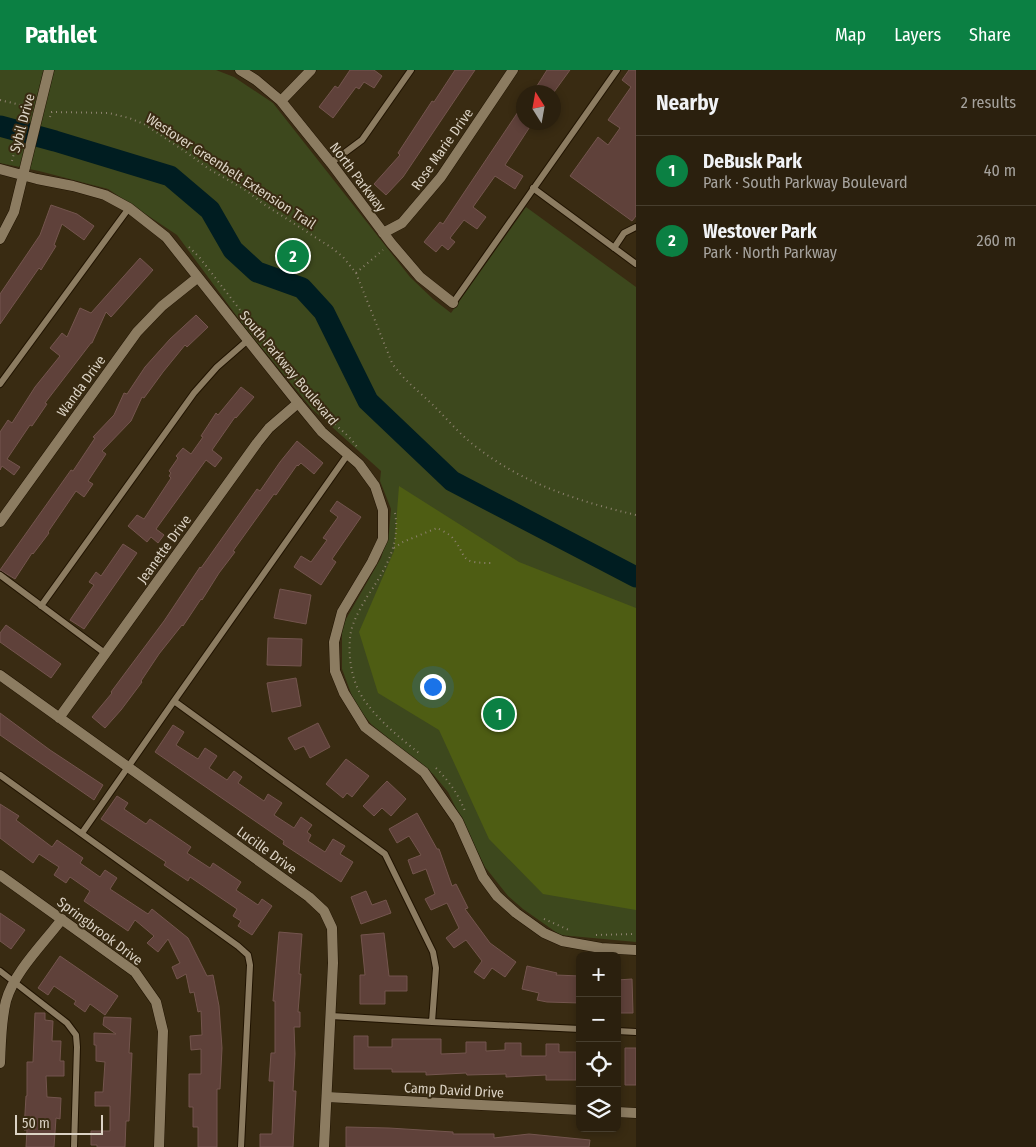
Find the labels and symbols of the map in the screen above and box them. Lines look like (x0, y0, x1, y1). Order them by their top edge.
north arrow (516, 85, 561, 130)
street label: Sybil Drive (6, 92, 39, 155)
street label: Rose Marie Drive (408, 105, 477, 194)
street label: Westover Greenbelt Extension Trail (143, 110, 319, 233)
street label: North Parkway (326, 139, 390, 216)
pin: 2 (277, 237, 309, 275)
street label: South Parkway Boulevard (236, 307, 342, 429)
street label: Wanda Drive (53, 352, 109, 420)
street label: Jeanette Drive (134, 512, 195, 587)
your location (420, 674, 446, 700)
pin: 1 (483, 695, 515, 733)
street label: Lucille Drive (233, 823, 300, 878)
street label: Springbrook Drive (53, 894, 146, 969)
street label: Camp David Drive (404, 1079, 505, 1102)
scale bar (15, 1112, 102, 1135)

